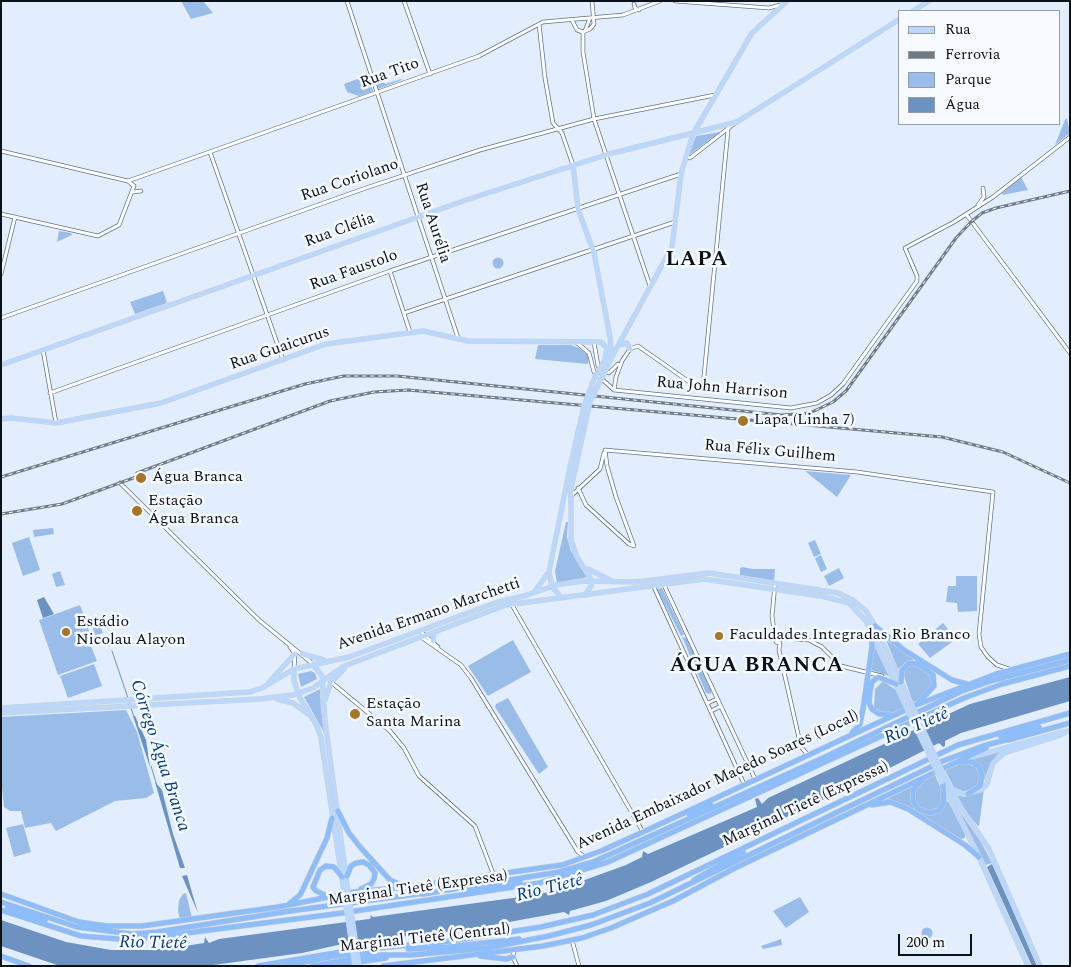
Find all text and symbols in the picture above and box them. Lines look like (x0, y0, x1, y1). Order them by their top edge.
legend (898, 10, 1061, 125)
text: Rua (945, 18, 971, 41)
text: Ferrovia (945, 43, 1000, 66)
street label: Rua Tito (358, 54, 422, 94)
text: Parque (945, 68, 992, 91)
text: Água (945, 93, 980, 116)
street label: Rua Coriolano (299, 155, 401, 207)
street label: Rua Aurélia (410, 180, 454, 266)
street label: Rua Clélia (302, 209, 378, 253)
street label: Rua Faustolo (307, 246, 401, 296)
district label: LAPA (665, 248, 729, 274)
street label: Rua Guaicurus (228, 323, 332, 375)
street label: Rua John Harrison (655, 374, 789, 404)
place label: Lapa (Linha 7) (754, 411, 854, 431)
marker: Lapa (Linha 7) (736, 414, 750, 428)
street label: Rua Félix Guilhem (703, 437, 837, 467)
place label: Água Branca (152, 468, 243, 488)
marker: Água Branca (134, 471, 148, 485)
place label: Estação Água Branca (148, 492, 239, 530)
marker: Estação Água Branca (130, 504, 144, 518)
street label: Avenida Ermano Marchetti (335, 575, 523, 655)
place label: Estádio Nicolau Alayon (76, 613, 186, 651)
marker: Estádio Nicolau Alayon (60, 626, 72, 638)
place label: Faculdades Integradas Rio Branco (729, 626, 970, 646)
marker: Faculdades Integradas Rio Branco (713, 630, 725, 642)
district label: ÁGUA BRANCA (668, 654, 846, 680)
water label: Córrego Água Branca (124, 677, 194, 835)
place label: Estação Santa Marina (366, 695, 461, 733)
water label: Rio Tietê (881, 704, 953, 750)
marker: Estação Santa Marina (348, 707, 362, 721)
street label: Avenida Embaixador Macedo Soares (Local) (574, 707, 862, 855)
street label: Marginal Tietê (Expressa) (720, 758, 892, 852)
street label: Marginal Tietê (Expressa) (327, 867, 509, 911)
water label: Rio Tietê (514, 870, 586, 908)
street label: Marginal Tietê (Central) (339, 921, 511, 957)
scale bar (901, 924, 975, 956)
text: 200 m (906, 931, 945, 954)
water label: Rio Tietê (119, 933, 187, 955)

